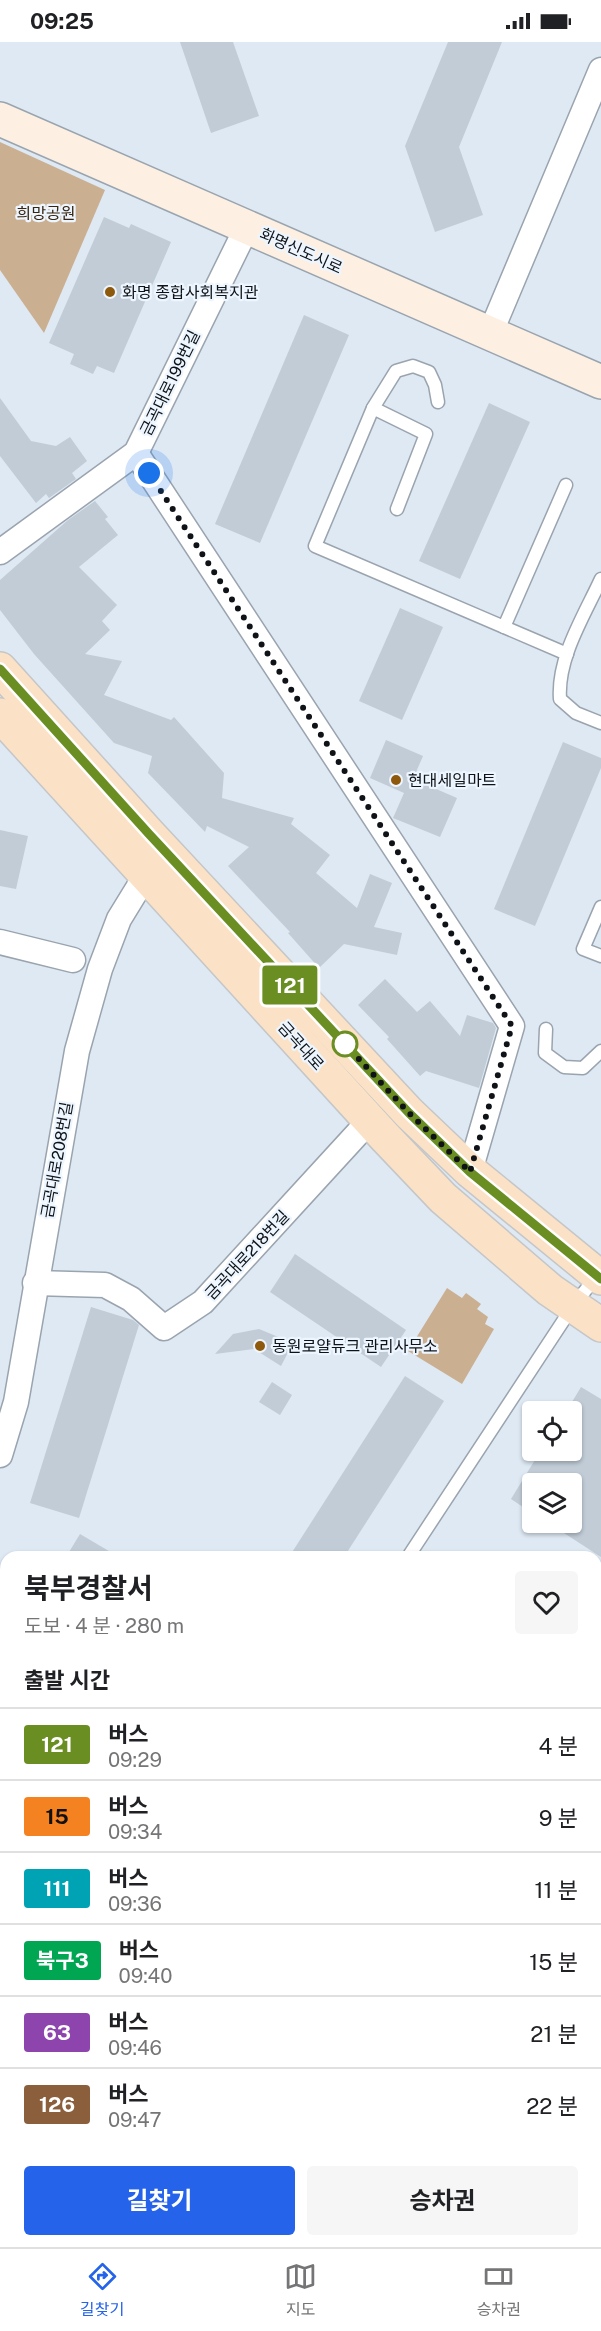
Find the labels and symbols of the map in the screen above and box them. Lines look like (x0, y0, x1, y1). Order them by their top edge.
park label: 희망공원 (17, 204, 75, 223)
street label: 화명신도시로 (257, 224, 345, 278)
place label: 화명 종합사회복지관 (122, 283, 259, 302)
marker: 화명 종합사회복지관 (103, 285, 117, 299)
street label: 금곡대로199번길 (136, 327, 204, 439)
your location (134, 458, 164, 488)
place label: 현대세일마트 (408, 771, 496, 790)
marker: 현대세일마트 (389, 773, 403, 787)
line badge: 121 (256, 966, 324, 1004)
street label: 금곡대로 (274, 1018, 328, 1074)
unlabelled marker (332, 1031, 358, 1057)
street label: 금곡대로208번길 (37, 1100, 77, 1220)
street label: 금곡대로218번길 (201, 1207, 293, 1303)
place label: 동원로얄듀크 관리사무소 (272, 1337, 438, 1356)
marker: 동원로얄듀크 관리사무소 (253, 1339, 267, 1353)

